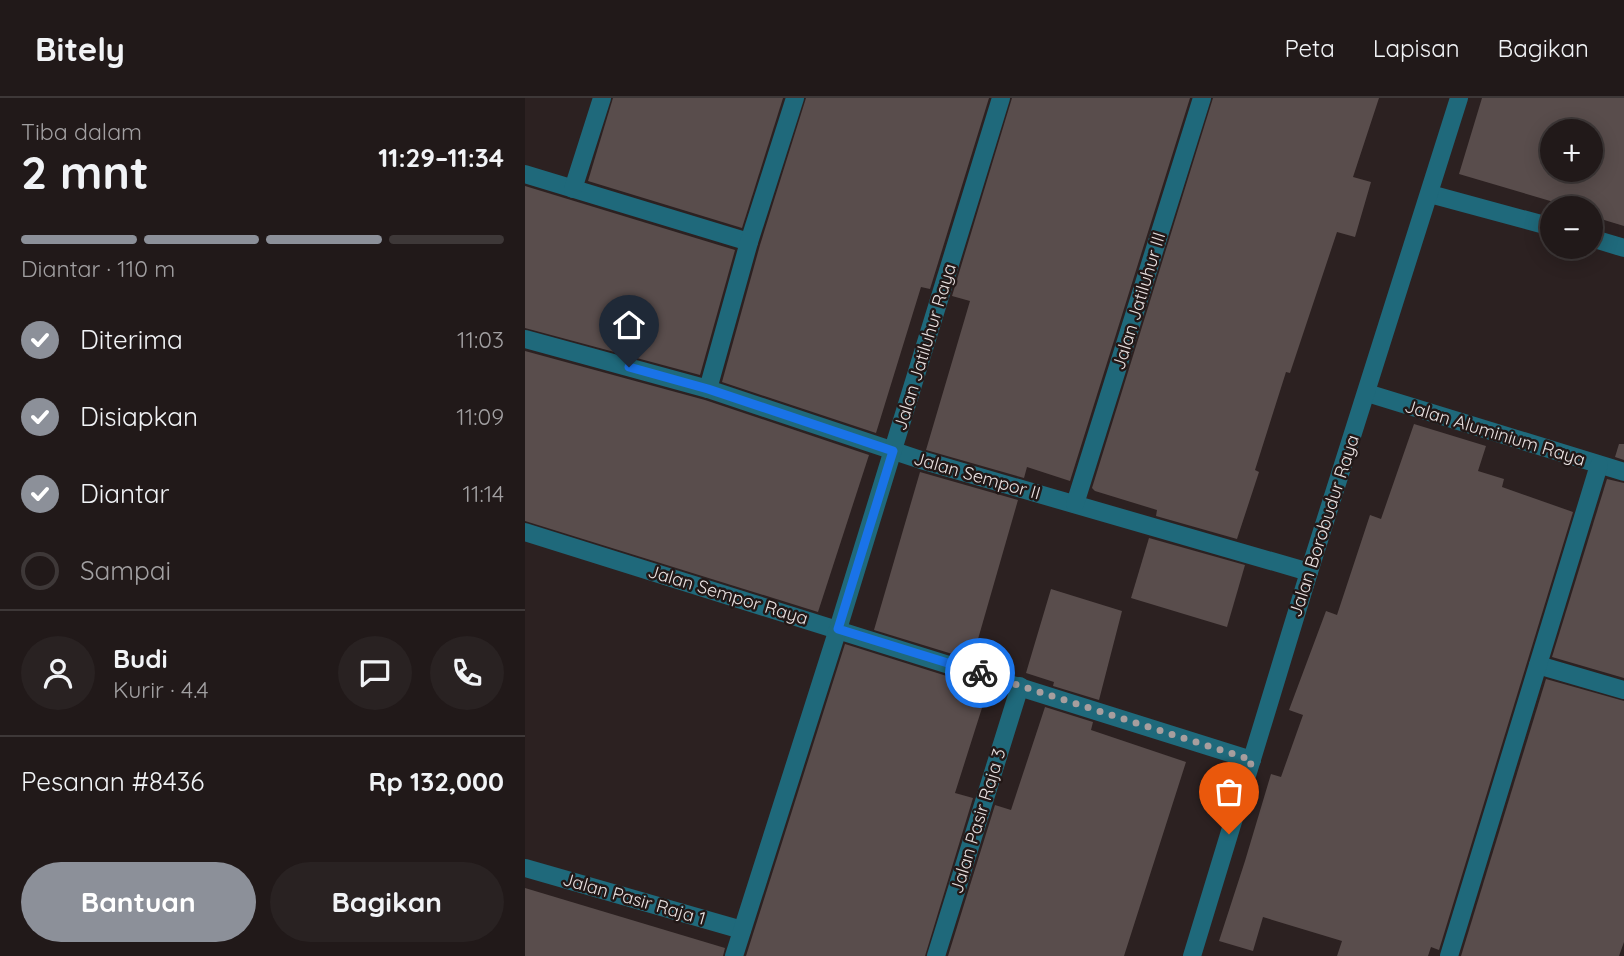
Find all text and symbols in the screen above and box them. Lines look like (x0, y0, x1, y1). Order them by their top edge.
text: Bitely (35, 28, 125, 69)
text: Peta (1284, 33, 1335, 63)
text: Lapisan (1373, 33, 1460, 63)
text: Bagikan (1498, 33, 1589, 63)
text: Tiba dalam (21, 117, 142, 146)
map controls (1540, 119, 1603, 259)
button: + (1540, 119, 1603, 182)
text: 11:29–11:34 (378, 141, 504, 174)
text: 2 mnt (21, 143, 149, 201)
button: − (1540, 196, 1603, 259)
street label: Jalan Jatiluhur III (1107, 229, 1170, 373)
text: Diantar · 110 m (21, 254, 175, 283)
street label: Jalan Jatiluhur Raya (888, 261, 961, 433)
pin (599, 295, 659, 367)
icon: home (610, 306, 648, 344)
icon: check (21, 321, 59, 359)
text: Diterima (80, 323, 183, 356)
text: 11:03 (457, 325, 504, 354)
street label: Jalan Aluminium Raya (1402, 394, 1588, 471)
icon: check (21, 398, 59, 436)
text: Disiapkan (80, 400, 198, 433)
text: 11:09 (456, 402, 504, 431)
street label: Jalan Borobudur Raya (1283, 432, 1364, 620)
street label: Jalan Sempor II (911, 446, 1043, 505)
icon: check (21, 475, 59, 513)
text: Diantar (80, 477, 170, 510)
text: 11:14 (462, 479, 504, 508)
text: Sampai (80, 554, 171, 587)
street label: Jalan Sempor Raya (645, 559, 811, 630)
button: person (21, 636, 95, 710)
button: chat (338, 636, 412, 710)
button: phone (430, 636, 504, 710)
courier (945, 638, 1015, 708)
text: Budi (113, 642, 168, 675)
icon: bike (961, 654, 999, 692)
text: Kurir · 4.4 (113, 675, 209, 704)
street label: Jalan Pasir Raja 3 (945, 746, 1011, 896)
pin (1199, 762, 1259, 834)
text: Pesanan #8436 (21, 765, 204, 798)
text: Rp 132,000 (369, 765, 504, 798)
icon: bag (1210, 773, 1248, 811)
button: Bantuan (21, 862, 256, 942)
button: Bagikan (270, 862, 504, 942)
street label: Jalan Pasir Raja 1 (560, 867, 708, 930)

